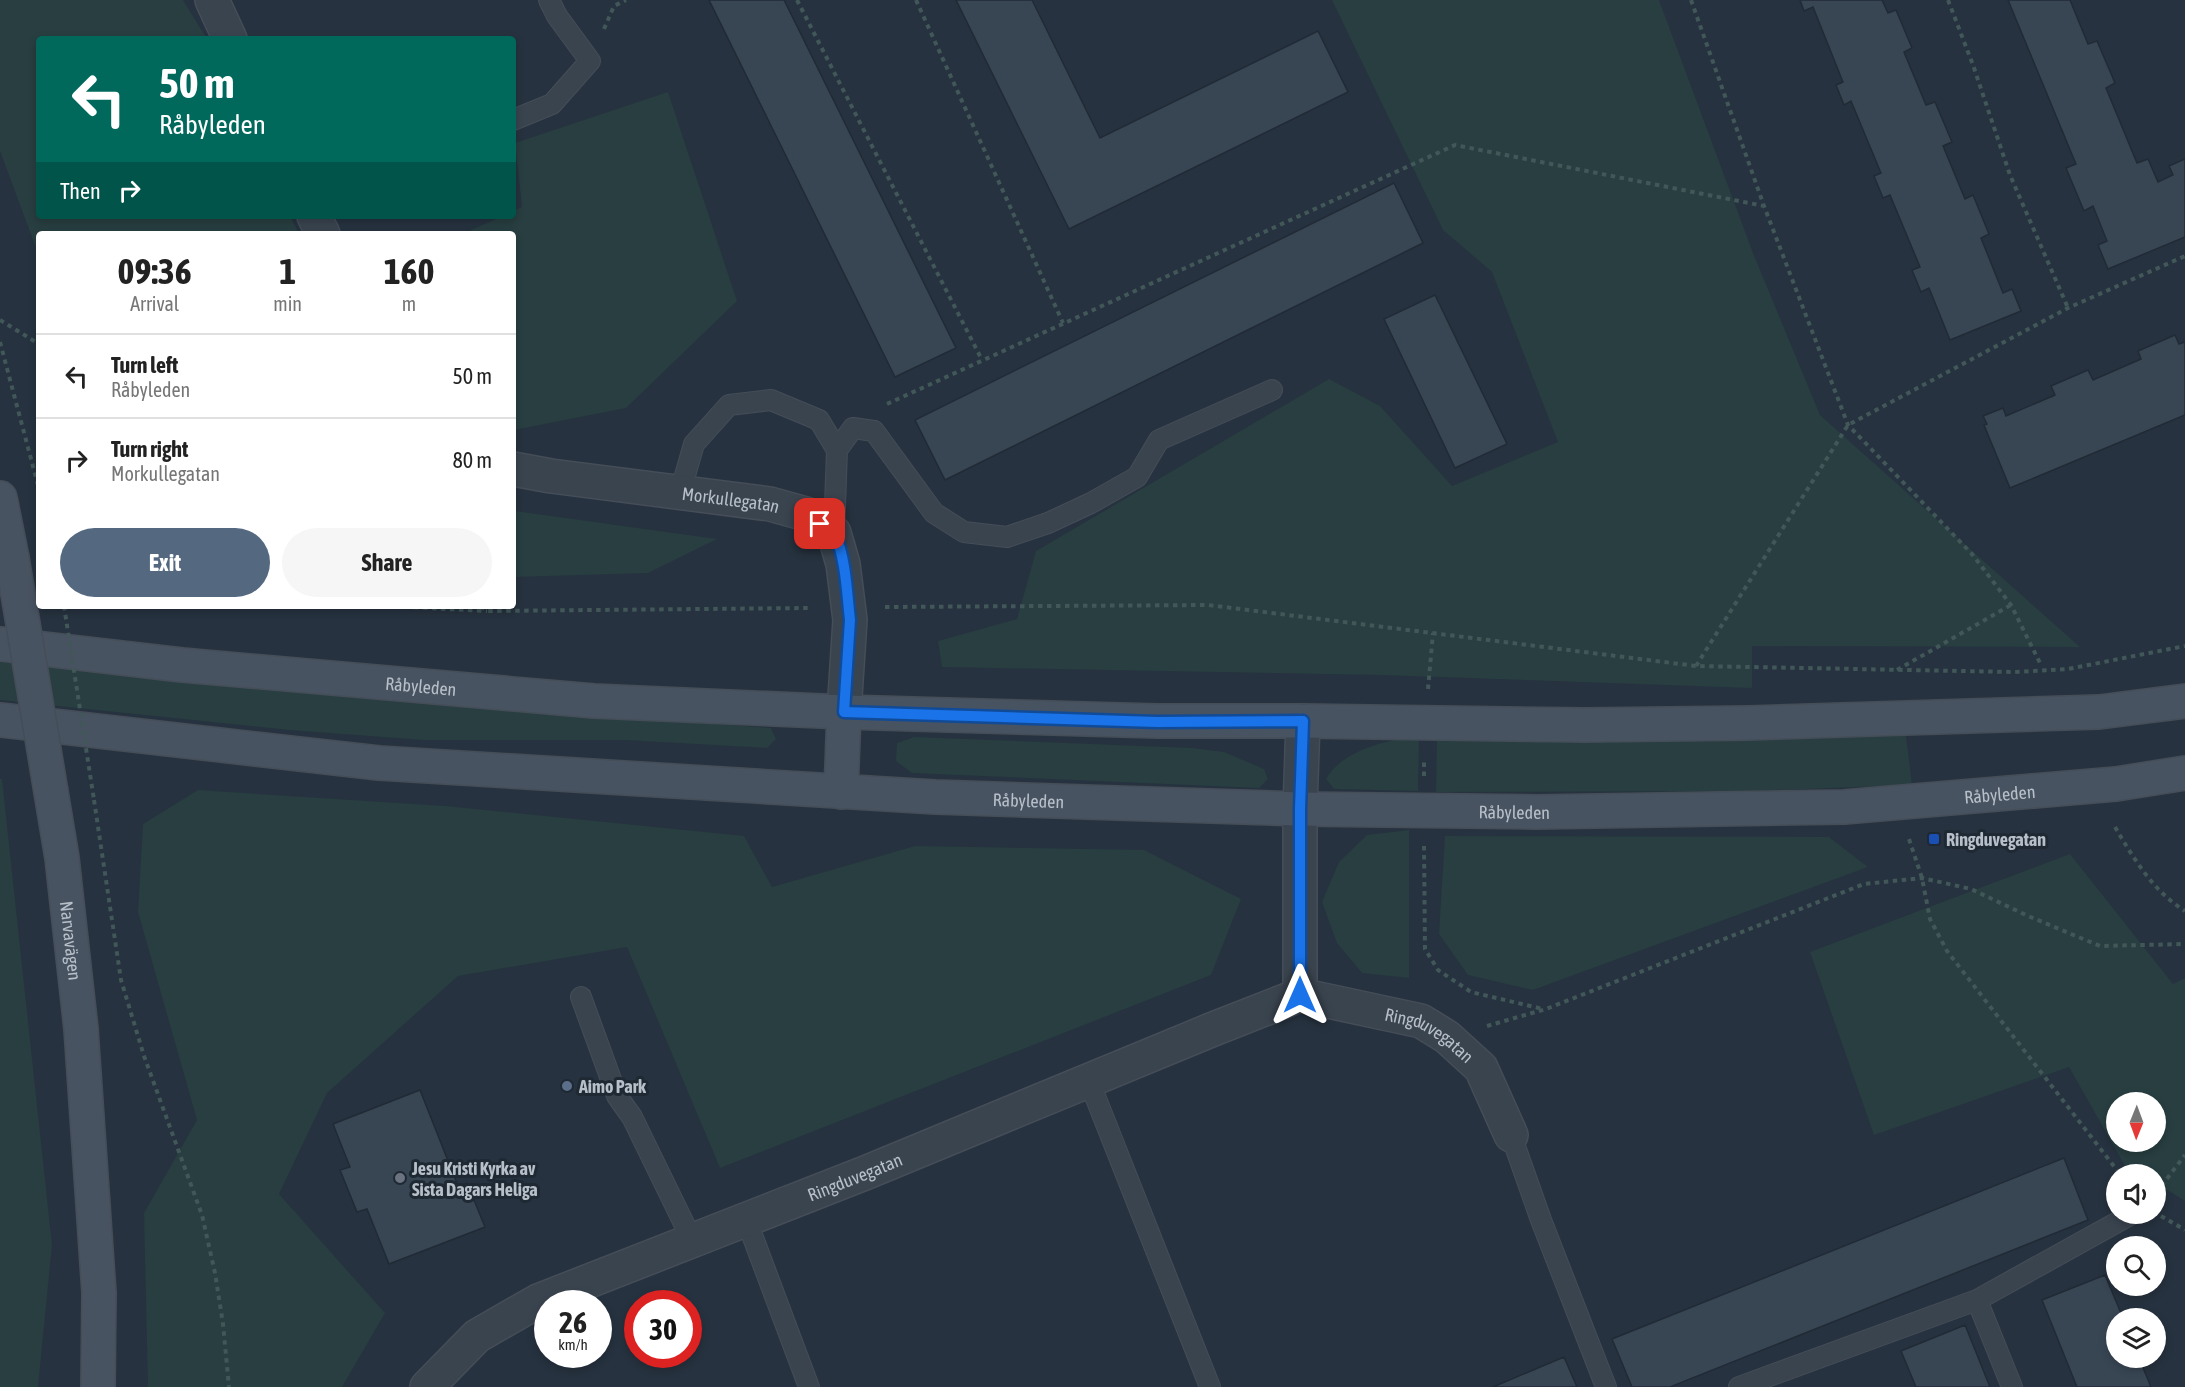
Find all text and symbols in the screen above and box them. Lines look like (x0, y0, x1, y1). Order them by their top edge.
text: 50 m (159, 59, 234, 107)
icon: left (60, 60, 138, 138)
text: Råbyleden (159, 109, 266, 140)
icon: right (113, 174, 146, 207)
text: Then (60, 178, 101, 204)
text: 09:36 (118, 250, 192, 292)
text: 1 (279, 250, 296, 292)
text: 160 (384, 250, 434, 292)
text: Arrival (130, 292, 179, 315)
text: min (273, 292, 302, 315)
text: m (402, 292, 416, 315)
text: Turn left (111, 352, 178, 378)
icon: left (60, 360, 93, 393)
text: 50 m (452, 363, 492, 389)
text: Råbyleden (111, 378, 190, 401)
text: Turn right (111, 436, 188, 462)
icon: right (60, 444, 93, 477)
text: 80 m (452, 447, 492, 473)
text: Morkullegatan (111, 462, 220, 485)
street label: Morkullegatan (681, 482, 782, 517)
pin (794, 498, 845, 549)
icon: arrive (803, 507, 836, 540)
button: Exit (60, 528, 270, 597)
button: Share (282, 528, 492, 597)
street label: Råbyleden (384, 672, 457, 699)
street label: Råbyleden (1963, 780, 2036, 807)
street label: Råbyleden (992, 788, 1064, 812)
street label: Råbyleden (1479, 801, 1550, 823)
place label: Ringduvegatan (1946, 829, 2046, 850)
marker: Ringduvegatan (1927, 832, 1941, 846)
street label: Narvavägen (56, 900, 86, 981)
position arrow (1268, 963, 1332, 1027)
street label: Ringduvegatan (1383, 1003, 1478, 1067)
place label: Aimo Park (578, 1076, 647, 1097)
marker: Aimo Park (560, 1079, 574, 1093)
north arrow (2106, 1092, 2166, 1152)
map controls (2106, 1092, 2166, 1368)
street label: Ringduvegatan (804, 1148, 905, 1205)
place label: Jesu Kristi Kyrka av Sista Dagars Heliga (411, 1158, 538, 1200)
button: sound (2106, 1164, 2166, 1224)
marker: Jesu Kristi Kyrka av Sista Dagars Heliga (393, 1171, 407, 1185)
button: search (2106, 1236, 2166, 1296)
speed limit sign: 30 (624, 1290, 702, 1368)
text: 26 (559, 1305, 587, 1339)
button: layers (2106, 1308, 2166, 1368)
text: km/h (558, 1336, 588, 1353)

